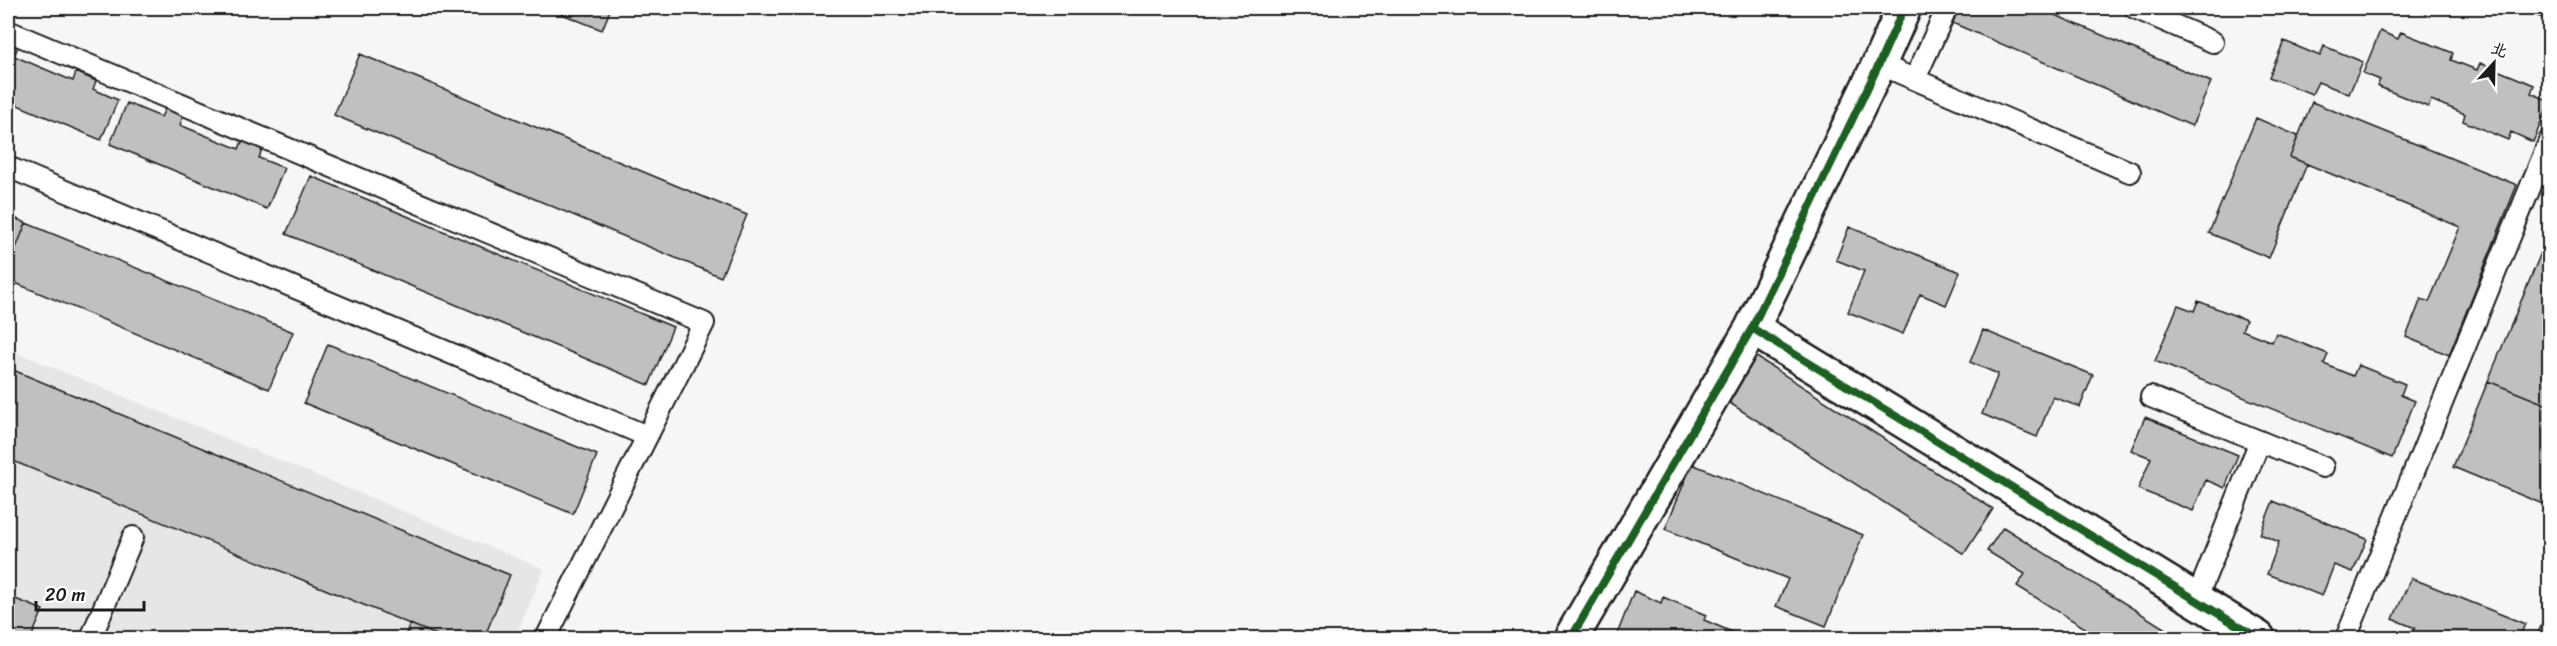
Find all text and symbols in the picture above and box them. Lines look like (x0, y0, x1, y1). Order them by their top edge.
north arrow (2464, 33, 2524, 93)
text: 北 (2487, 33, 2512, 66)
scale bar (36, 574, 144, 612)
text: 20 m (45, 579, 85, 611)

